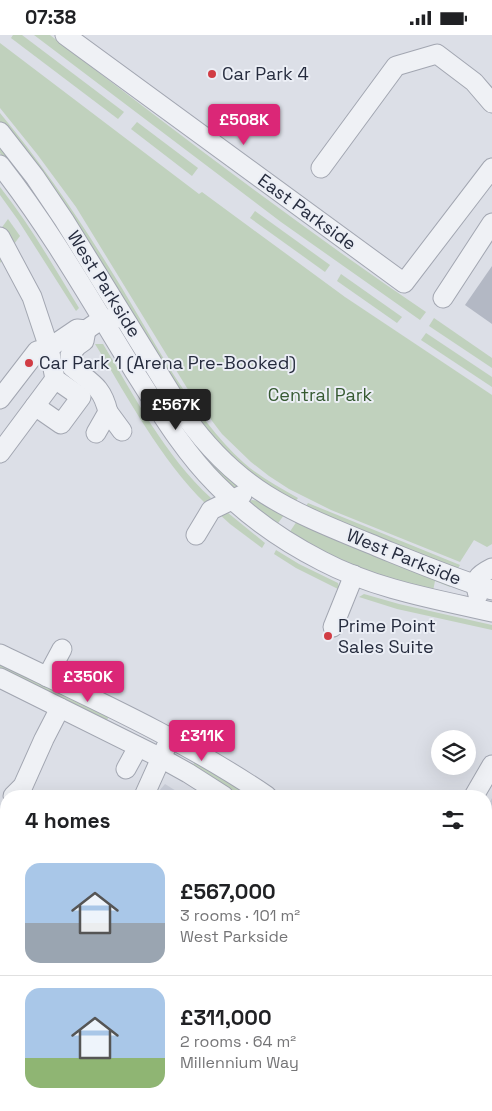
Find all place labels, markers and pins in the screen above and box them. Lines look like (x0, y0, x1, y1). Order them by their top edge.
place label: Car Park 4 (222, 62, 309, 85)
marker: Car Park 4 (206, 68, 218, 80)
pin: £508K (209, 103, 279, 146)
place label: Car Park 1 (Arena Pre-Booked) (39, 351, 296, 374)
marker: Car Park 1 (Arena Pre-Booked) (23, 357, 35, 369)
pin: £567K (141, 389, 211, 431)
place label: Prime Point Sales Suite (338, 614, 436, 658)
marker: Prime Point Sales Suite (322, 630, 334, 642)
pin: £350K (53, 661, 123, 703)
pin: £311K (167, 719, 237, 762)

